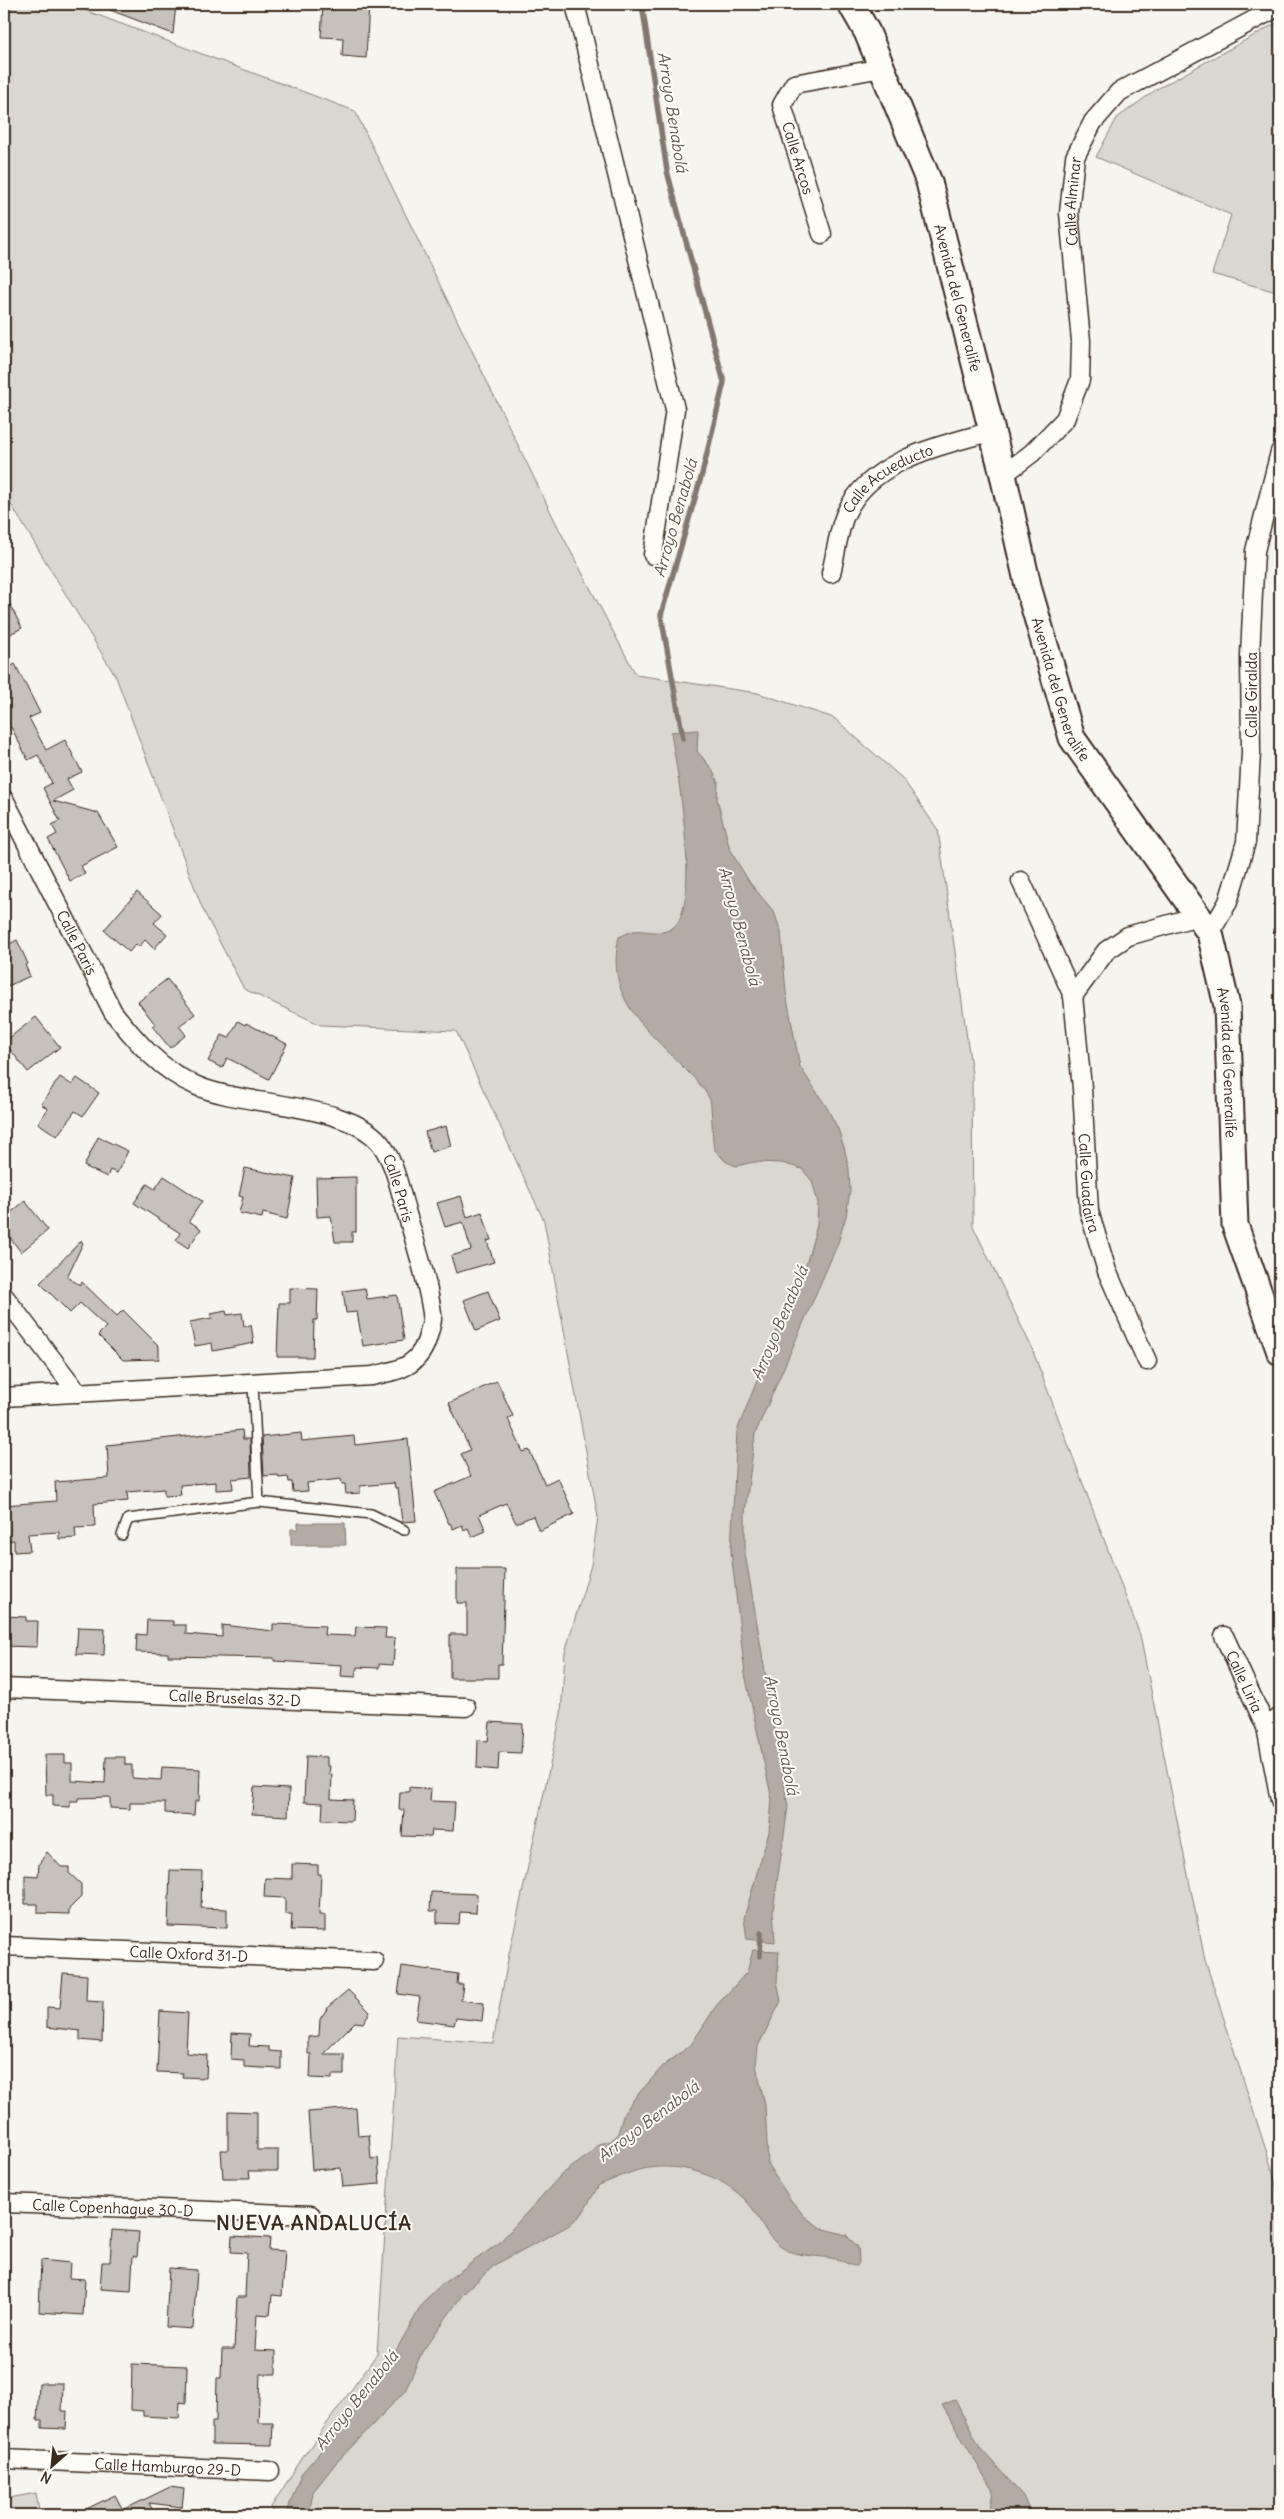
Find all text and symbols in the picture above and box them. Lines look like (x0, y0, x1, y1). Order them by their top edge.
water label: Arroyo Benabolá (654, 50, 693, 175)
street label: Calle Arcos (778, 119, 818, 197)
street label: Calle Alminar (1060, 156, 1084, 247)
street label: Avenida del Generalife (930, 222, 986, 374)
street label: Calle Acueducto (838, 440, 935, 516)
water label: Arroyo Benabolá (649, 456, 702, 579)
street label: Avenida del Generalife (1028, 615, 1095, 765)
street label: Calle Giralda (1242, 651, 1261, 738)
water label: Arroyo Benabolá (715, 864, 766, 988)
street label: Calle Paris (53, 907, 102, 978)
street label: Avenida del Generalife (1213, 985, 1241, 1138)
street label: Calle Guadaira (1075, 1133, 1105, 1235)
street label: Calle Paris (379, 1151, 418, 1224)
water label: Arroyo Benabolá (746, 1262, 812, 1383)
street label: Calle Liria (1222, 1647, 1268, 1716)
water label: Arroyo Benabolá (761, 1673, 804, 1798)
street label: Calle Bruselas 32-D (168, 1685, 301, 1710)
street label: Calle Oxford 31-D (129, 1942, 249, 1965)
water label: Arroyo Benabolá (593, 2076, 703, 2166)
street label: Calle Copenhague 30-D (32, 2195, 194, 2220)
district label: NUEVA ANDALUCÍA (216, 2210, 412, 2235)
water label: Arroyo Benabolá (310, 2346, 403, 2454)
north arrow (28, 2442, 78, 2492)
street label: Calle Hamburgo 29-D (94, 2454, 241, 2479)
text: N (38, 2467, 54, 2488)

